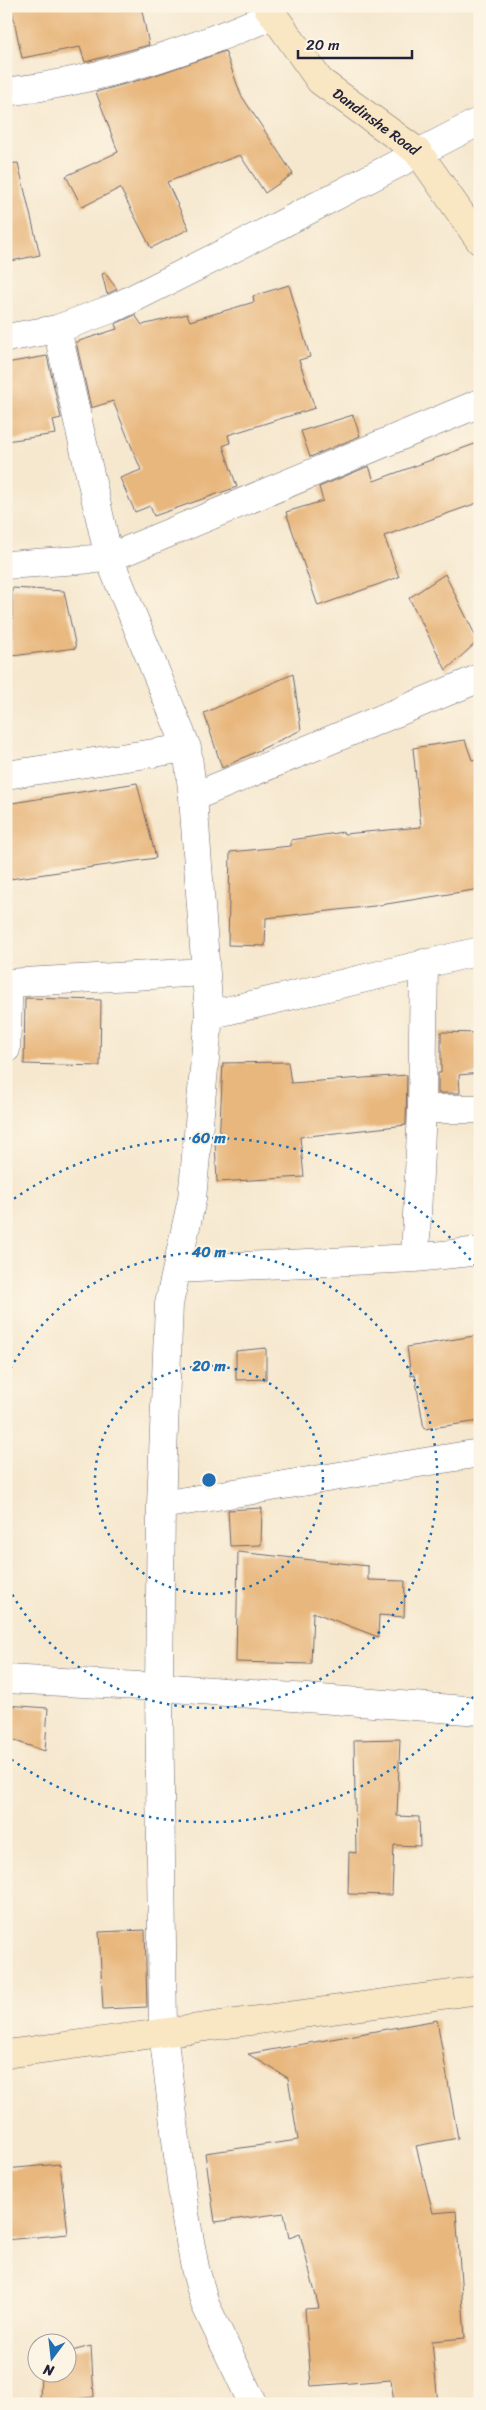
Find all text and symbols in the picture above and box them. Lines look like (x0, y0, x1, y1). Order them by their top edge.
scale bar (298, 28, 412, 60)
text: 20 m (306, 32, 340, 58)
street label: Dandinshe Road (327, 81, 426, 163)
text: 60 m (191, 1125, 226, 1151)
text: 40 m (191, 1239, 227, 1265)
text: 20 m (191, 1353, 226, 1379)
centre of rings (200, 1471, 218, 1489)
north arrow (28, 2332, 78, 2382)
text: N (41, 2357, 58, 2384)

